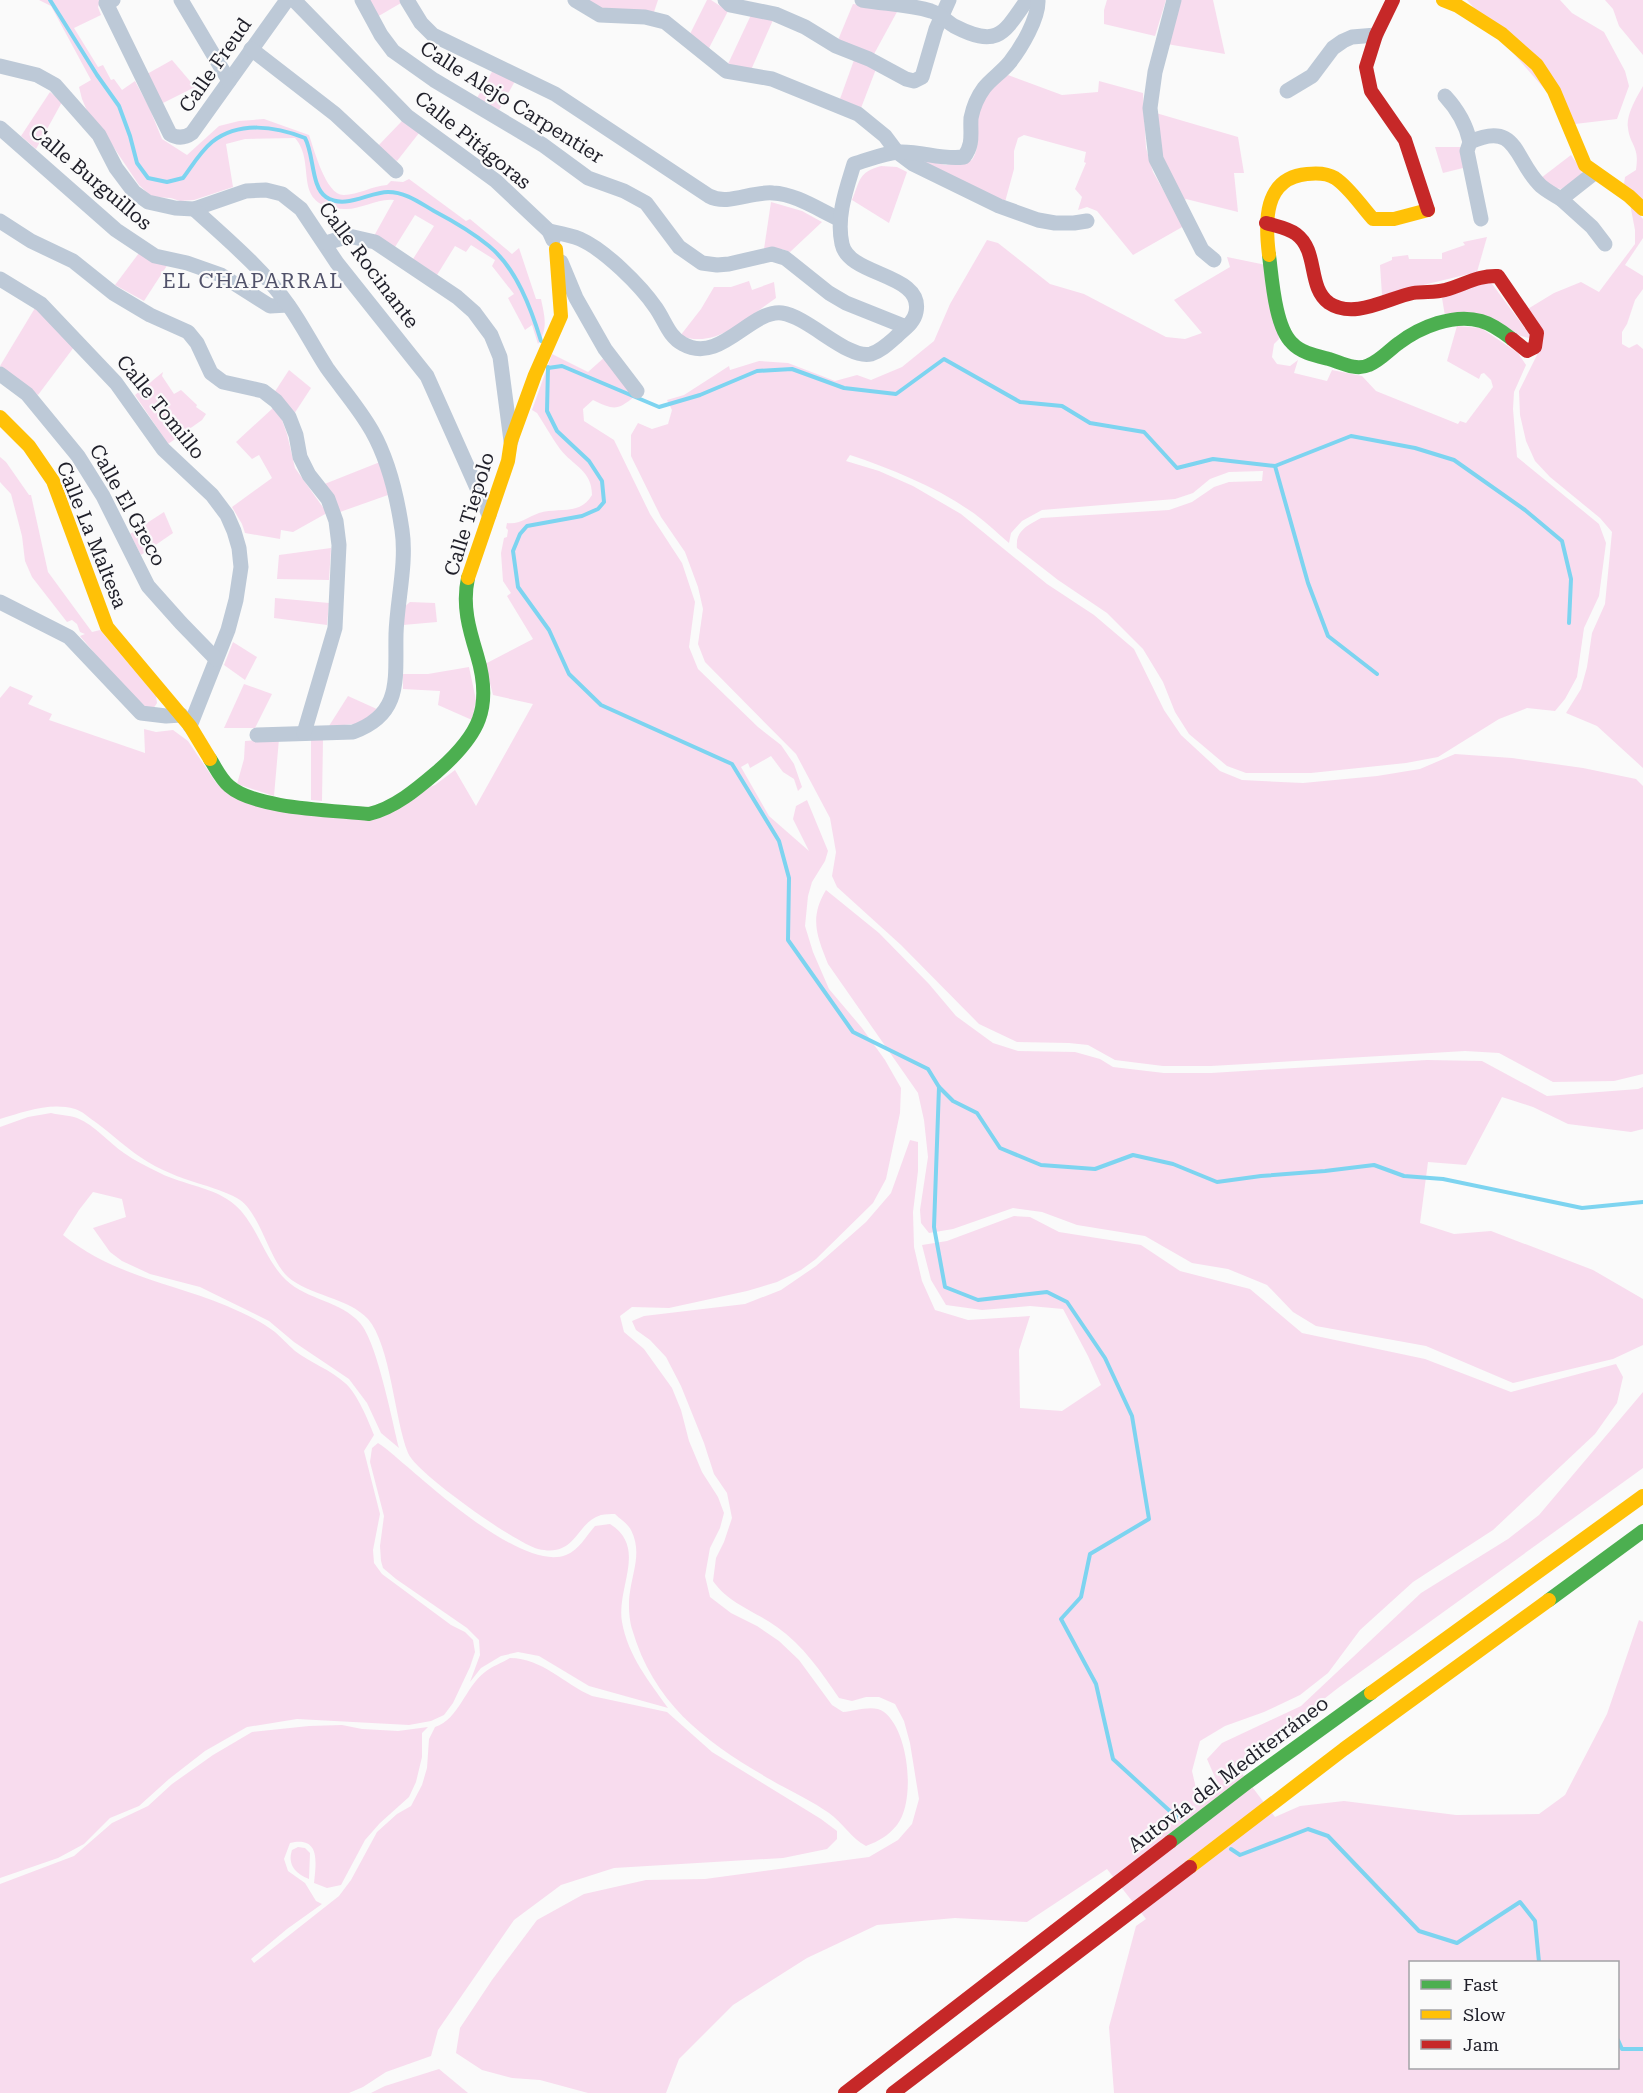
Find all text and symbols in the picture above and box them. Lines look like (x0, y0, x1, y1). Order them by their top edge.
street label: Calle Freud (174, 13, 256, 117)
street label: Calle Alejo Carpentier (416, 36, 608, 168)
street label: Calle Pitágoras (410, 86, 536, 194)
street label: Calle Burguillos (25, 119, 157, 235)
street label: Calle Rocinante (314, 197, 424, 333)
district label: EL CHAPARRAL (162, 269, 344, 293)
street label: Calle Tomillo (112, 350, 210, 464)
street label: Calle El Greco (85, 440, 171, 570)
street label: Calle Tiepolo (439, 449, 499, 579)
street label: Calle La Maltesa (52, 458, 132, 612)
street label: Autovía del Mediterráneo (1123, 1691, 1333, 1857)
legend (1409, 1961, 1619, 2069)
text: Fast (1463, 1974, 1498, 1995)
text: Slow (1463, 2004, 1505, 2025)
text: Jam (1463, 2034, 1499, 2055)

